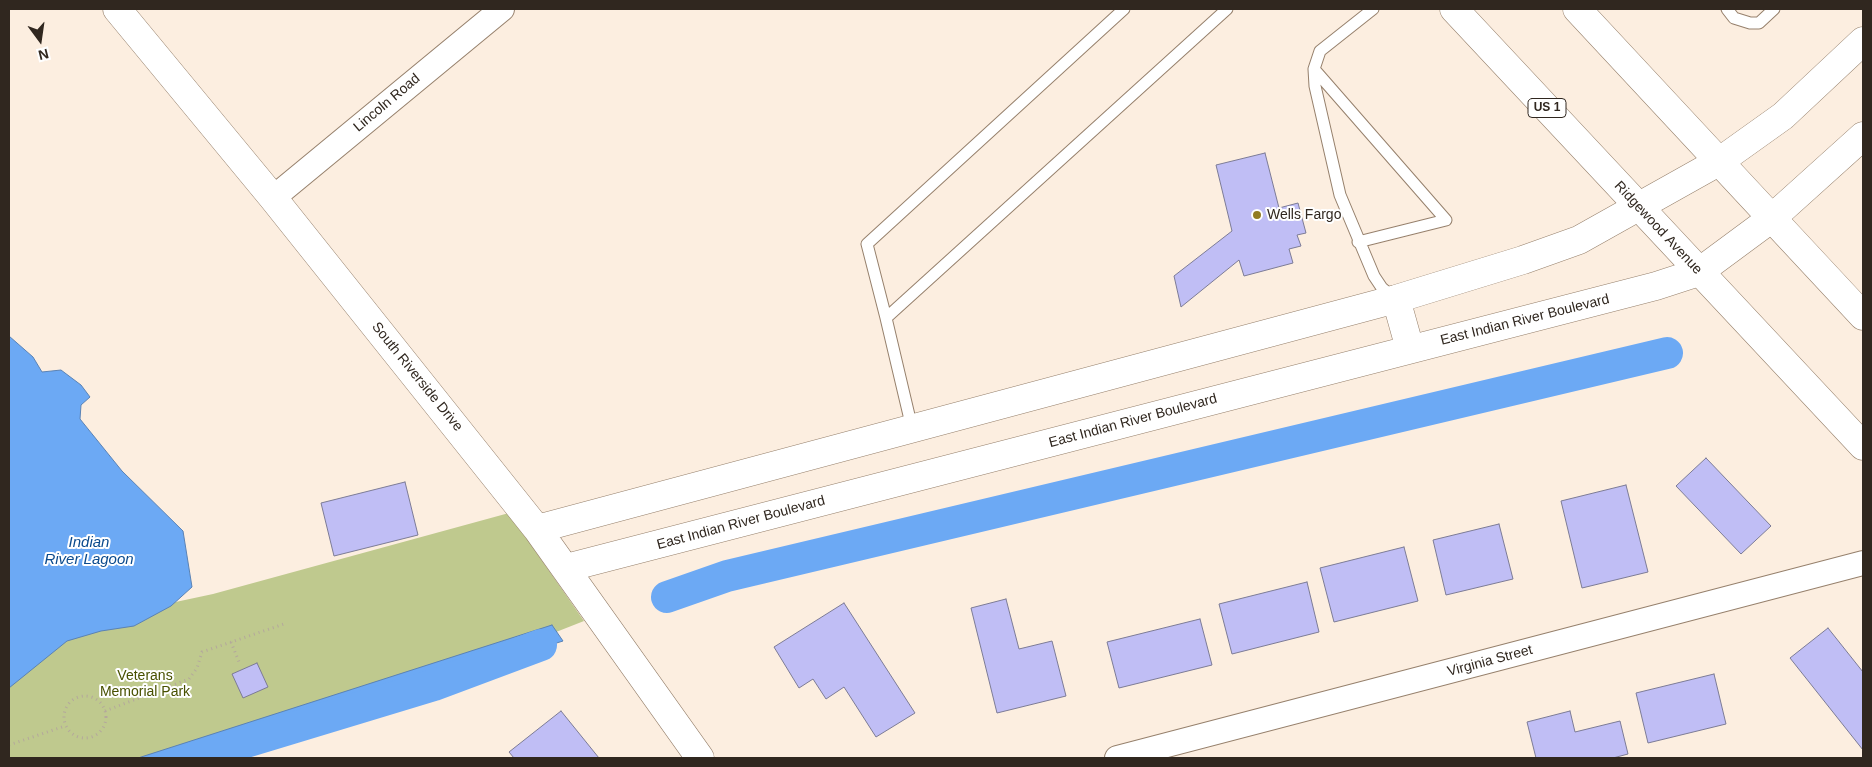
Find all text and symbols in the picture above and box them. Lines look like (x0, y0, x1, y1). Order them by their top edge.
north arrow (15, 15, 65, 65)
text: N (37, 46, 50, 64)
street label: Lincoln Road (350, 70, 424, 136)
road number: US 1 (1528, 99, 1566, 118)
street label: Ridgewood Avenue (1611, 178, 1705, 278)
place label: Wells Fargo (1267, 207, 1341, 223)
marker: Wells Fargo (1251, 209, 1263, 221)
street label: East Indian River Boulevard (1439, 291, 1611, 349)
street label: South Riverside Drive (368, 319, 466, 435)
street label: East Indian River Boulevard (1047, 390, 1219, 452)
street label: East Indian River Boulevard (655, 492, 827, 554)
water label: Indian River Lagoon (44, 534, 134, 569)
street label: Virginia Street (1445, 642, 1535, 680)
park label: Veterans Memorial Park (100, 668, 190, 700)

